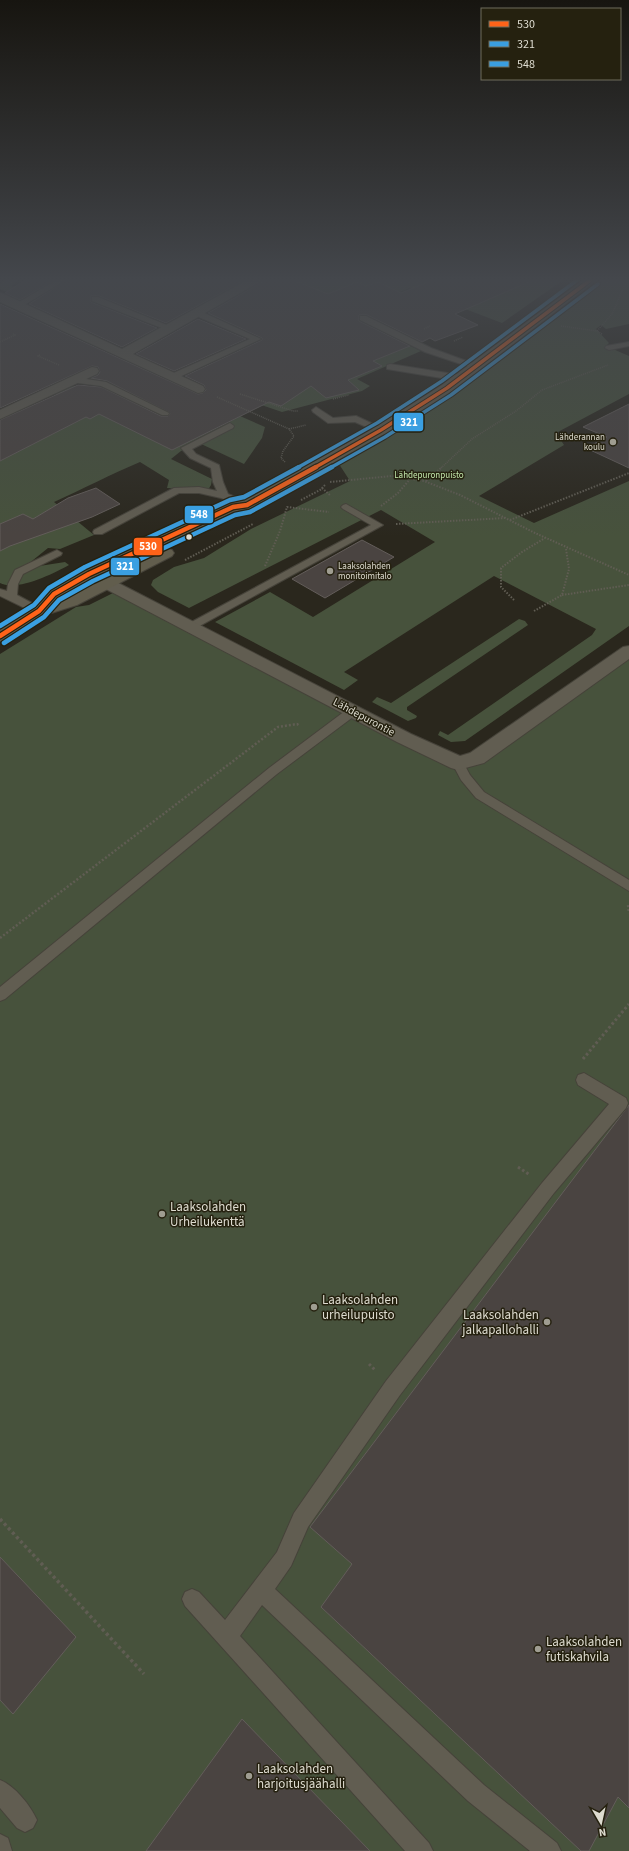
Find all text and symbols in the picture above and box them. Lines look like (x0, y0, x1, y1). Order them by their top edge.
legend (481, 8, 621, 80)
text: 530 (517, 16, 535, 33)
text: 321 (517, 36, 535, 53)
text: 548 (517, 56, 535, 73)
line badge: 321 (393, 412, 424, 432)
text: 321 (400, 415, 418, 430)
place label: Lähderannan koulu (555, 431, 605, 454)
marker: Lähderannan koulu (608, 437, 618, 447)
park label: Lähdepuronpuisto (394, 469, 464, 482)
line badge: 548 (184, 505, 214, 524)
text: 548 (190, 507, 208, 522)
unlabelled marker (184, 532, 194, 542)
line badge: 530 (133, 537, 163, 556)
text: 530 (139, 539, 157, 554)
line badge: 321 (110, 557, 140, 576)
text: 321 (116, 559, 134, 574)
place label: Laaksolahden monitoimitalo (338, 560, 392, 583)
marker: Laaksolahden monitoimitalo (325, 566, 335, 576)
street label: Lähdepurontie (330, 694, 398, 740)
place label: Laaksolahden Urheilukenttä (170, 1198, 246, 1231)
marker: Laaksolahden Urheilukenttä (157, 1209, 167, 1219)
place label: Laaksolahden urheilupuisto (322, 1291, 398, 1324)
marker: Laaksolahden urheilupuisto (309, 1302, 319, 1312)
place label: Laaksolahden jalkapallohalli (461, 1306, 539, 1339)
marker: Laaksolahden jalkapallohalli (542, 1317, 552, 1327)
place label: Laaksolahden futiskahvila (546, 1633, 622, 1666)
marker: Laaksolahden futiskahvila (533, 1644, 543, 1654)
place label: Laaksolahden harjoitusjäähalli (257, 1760, 345, 1793)
marker: Laaksolahden harjoitusjäähalli (244, 1771, 254, 1781)
north arrow (581, 1803, 621, 1843)
text: N (598, 1824, 607, 1840)

